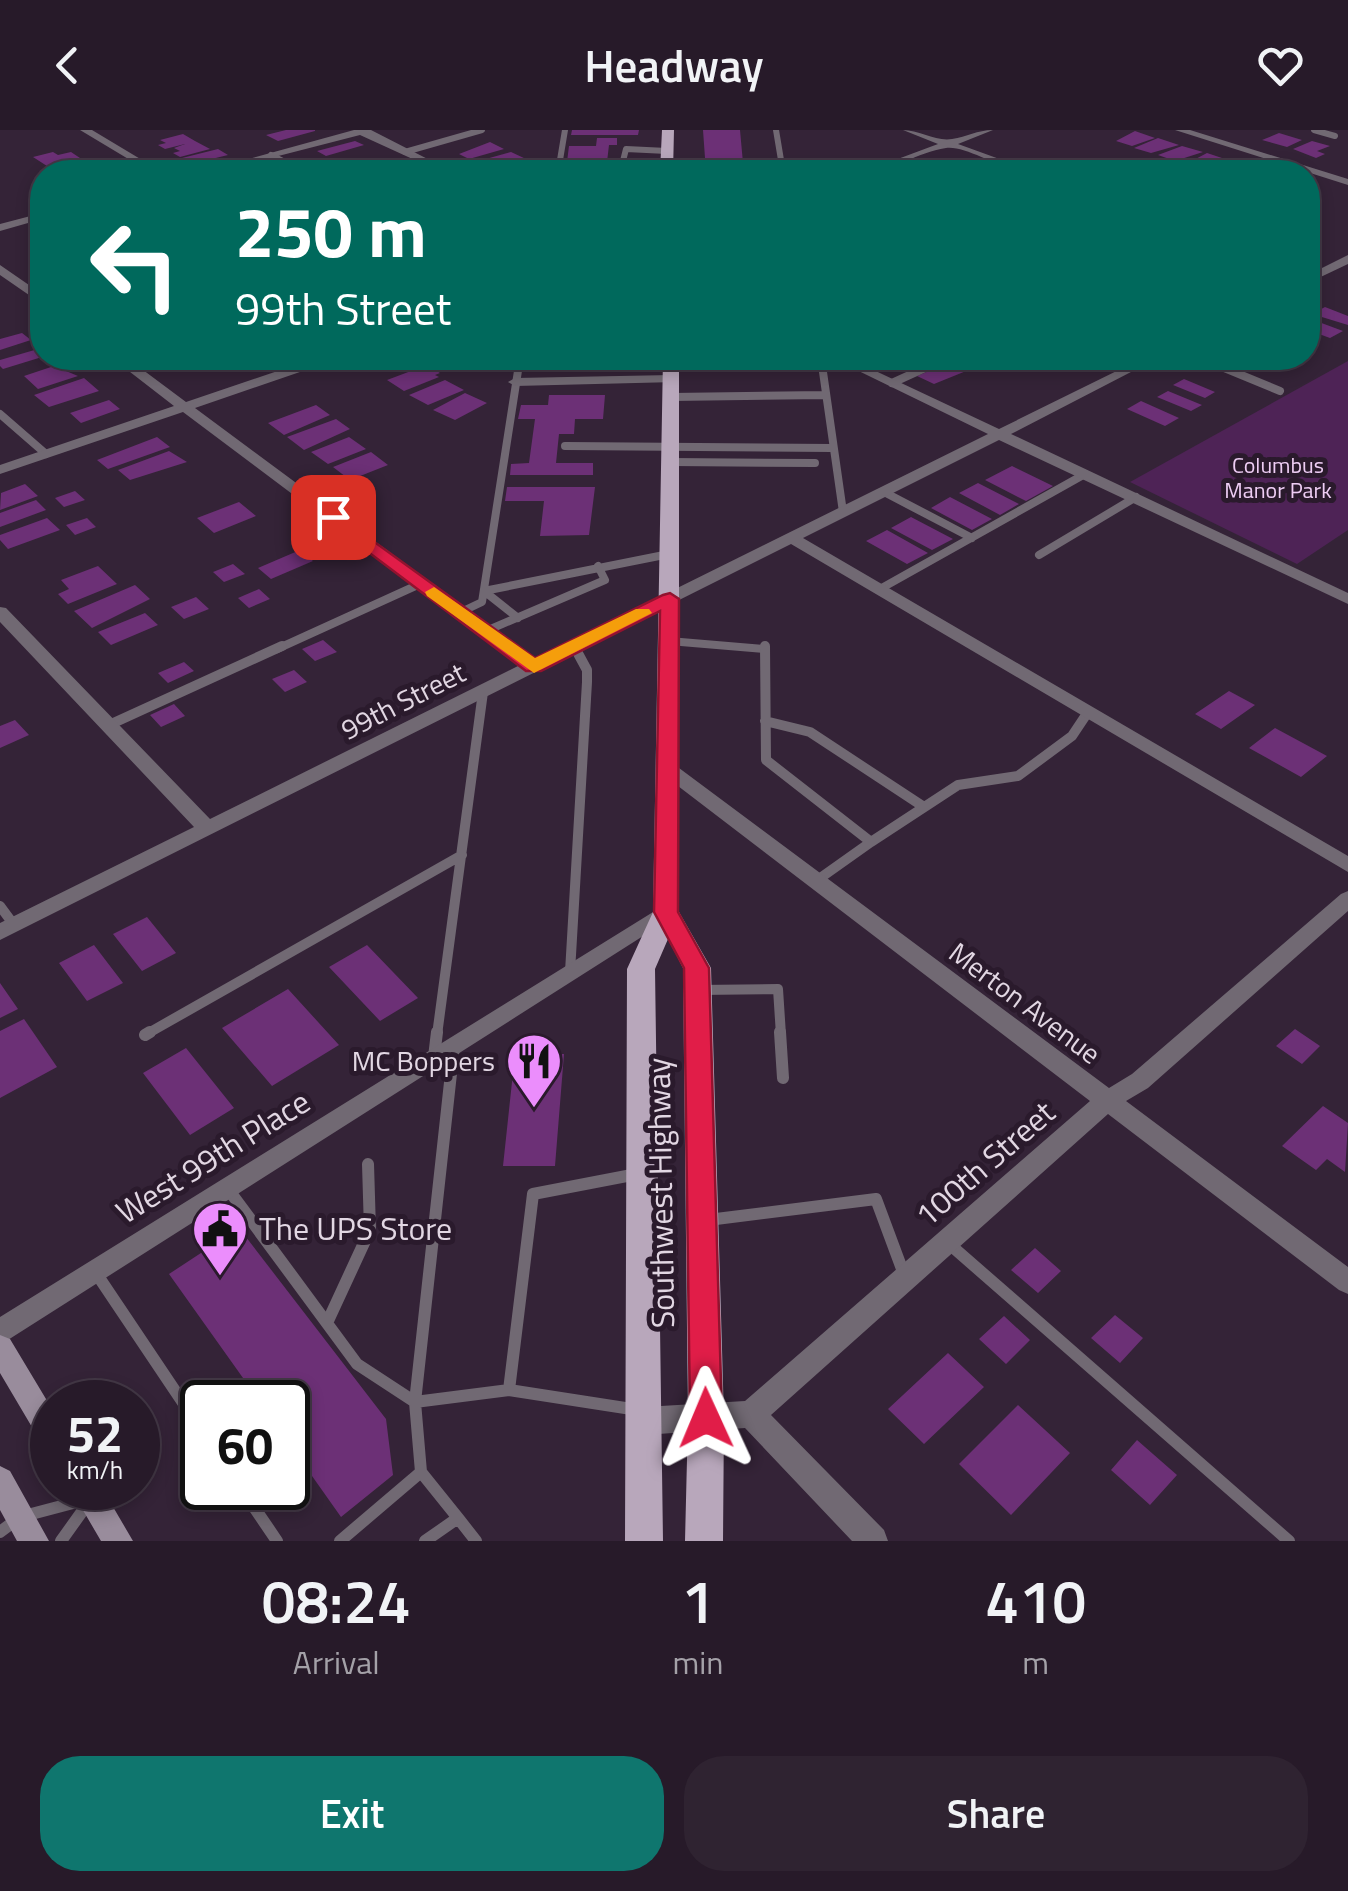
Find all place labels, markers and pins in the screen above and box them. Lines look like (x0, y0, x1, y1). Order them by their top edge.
pin (291, 475, 376, 560)
restaurant icon: MC Boppers (504, 1031, 564, 1110)
place label: MC Boppers (352, 1039, 495, 1082)
public building icon: The UPS Store (190, 1199, 250, 1278)
place label: The UPS Store (259, 1204, 452, 1252)

